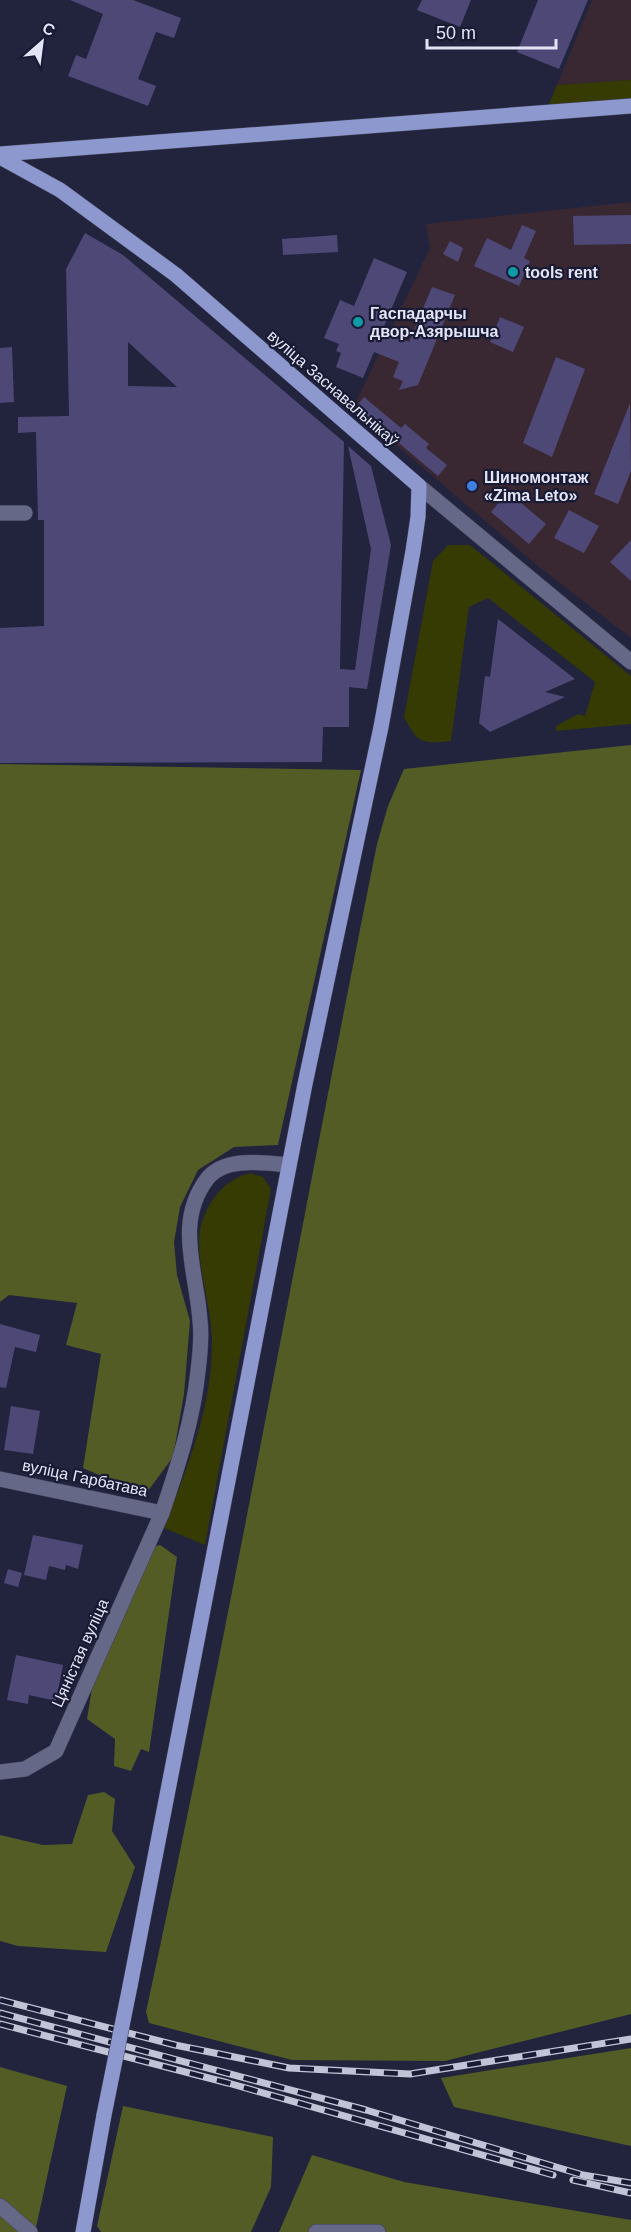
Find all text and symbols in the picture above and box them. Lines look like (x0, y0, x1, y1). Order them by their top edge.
north arrow (12, 12, 72, 72)
scale bar (427, 12, 556, 50)
text: С (40, 19, 58, 40)
text: 50 m (436, 23, 476, 43)
place label: tools rent (525, 264, 599, 281)
marker: tools rent (506, 265, 520, 279)
place label: Гаспадарчы двор-Азярышча (370, 305, 499, 340)
marker: Гаспадарчы двор-Азярышча (351, 315, 365, 329)
street label: вуліца Заснавальнікаў (264, 327, 402, 449)
place label: Шиномонтаж «Zima Leto» (484, 469, 589, 504)
marker: Шиномонтаж «Zima Leto» (465, 479, 479, 493)
street label: вуліца Гарбатава (21, 1456, 149, 1500)
street label: Цяністая вуліца (48, 1596, 112, 1710)

